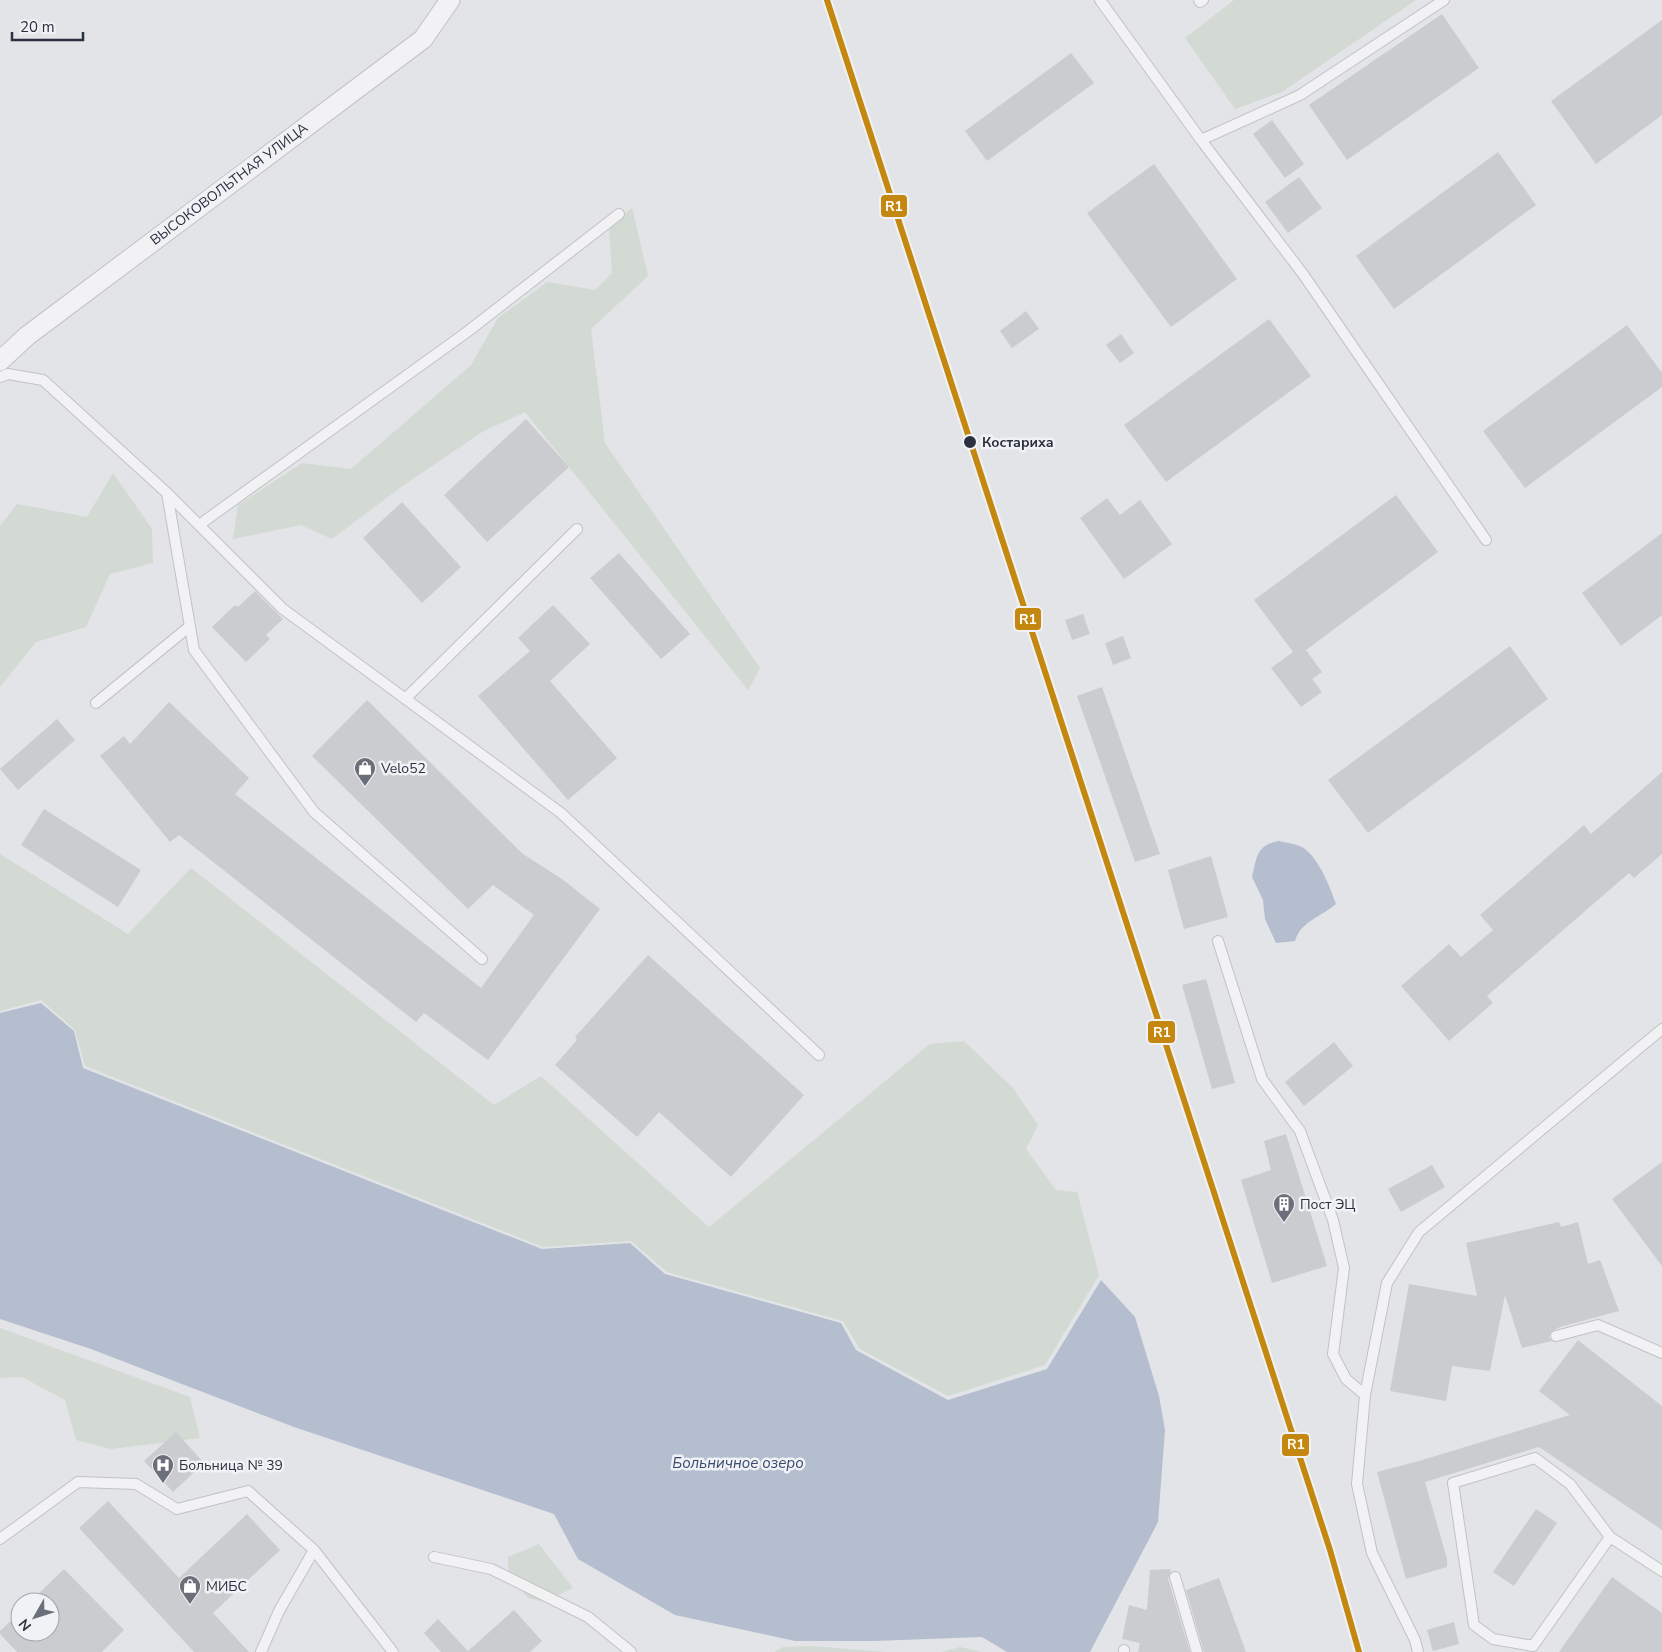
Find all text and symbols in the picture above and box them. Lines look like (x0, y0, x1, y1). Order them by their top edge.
scale bar (12, 10, 84, 42)
text: 20 m (20, 17, 55, 37)
street label: ВЫСОКОВОЛЬТНАЯ УЛИЦА (146, 118, 312, 250)
line badge: R1 (880, 194, 908, 218)
text: R1 (885, 197, 903, 216)
place label: Костариха (982, 433, 1054, 452)
marker: Костариха (962, 434, 978, 450)
line badge: R1 (1014, 607, 1042, 631)
text: R1 (1019, 610, 1037, 629)
shop icon: Velo52 (353, 756, 377, 787)
place label: Velo52 (380, 759, 426, 778)
line badge: R1 (1147, 1020, 1176, 1044)
text: R1 (1153, 1023, 1171, 1042)
building icon: Пост ЭЦ (1272, 1192, 1296, 1223)
place label: Пост ЭЦ (1300, 1195, 1355, 1214)
line badge: R1 (1281, 1433, 1310, 1457)
text: R1 (1287, 1435, 1305, 1454)
hospital icon: Больница № 39 (151, 1453, 175, 1484)
water label: Больничное озеро (672, 1453, 804, 1473)
place label: Больница № 39 (179, 1456, 283, 1475)
shop icon: МИБС (178, 1574, 202, 1605)
place label: МИБС (206, 1577, 247, 1596)
north arrow (10, 1592, 60, 1642)
text: N (15, 1615, 36, 1635)

